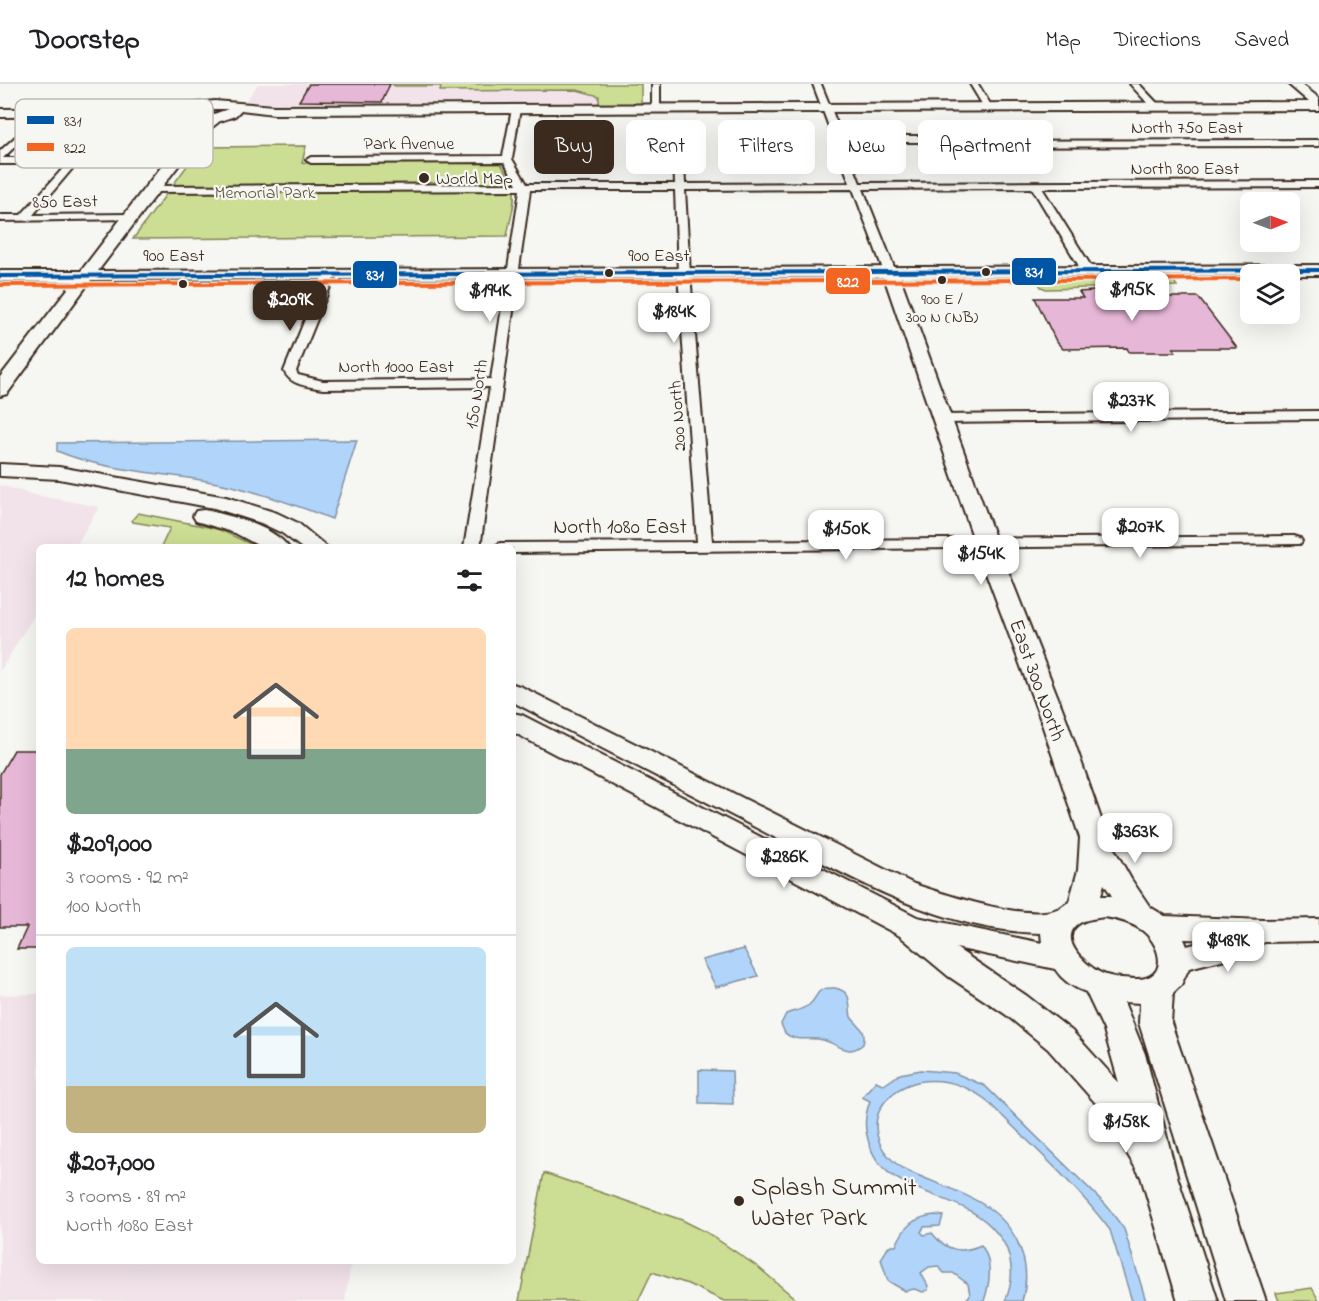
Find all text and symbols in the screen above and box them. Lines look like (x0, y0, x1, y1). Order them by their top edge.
text: Doorstep (30, 21, 140, 62)
text: Map (1045, 26, 1081, 56)
text: Directions (1114, 26, 1201, 56)
text: Saved (1234, 26, 1289, 56)
legend (15, 99, 213, 168)
text: 831 (64, 110, 82, 134)
street label: North 750 East (1131, 116, 1243, 142)
chip: Buy (534, 120, 614, 174)
chip: Rent (626, 120, 706, 174)
chip: Filters (718, 120, 815, 174)
chip: New (827, 120, 906, 174)
chip: Apartment (918, 120, 1053, 174)
street label: Park Avenue (364, 132, 455, 158)
text: 822 (64, 137, 86, 161)
street label: North 800 East (1131, 157, 1239, 183)
place label: World Map (436, 167, 513, 193)
marker: World Map (417, 171, 431, 185)
park label: Memorial Park (215, 181, 316, 207)
street label: 850 East (32, 189, 98, 217)
north arrow (1240, 192, 1300, 252)
map controls (1240, 192, 1300, 324)
street label: 900 East (143, 244, 205, 270)
street label: 900 East (628, 244, 690, 270)
line badge: 831 (1011, 257, 1057, 286)
line badge: 831 (352, 260, 398, 289)
text: 831 (1024, 261, 1044, 285)
text: 831 (365, 264, 385, 288)
button: layers (1240, 264, 1300, 324)
unlabelled marker (980, 266, 992, 278)
unlabelled marker (603, 267, 615, 279)
line badge: 822 (825, 267, 871, 295)
text: 822 (836, 271, 859, 295)
pin: $195K (1090, 271, 1174, 322)
pin: $194K (448, 272, 532, 323)
marker: 900 E / 300 N (NB) (936, 274, 948, 286)
text: $195K (1109, 276, 1155, 305)
text: $194K (469, 277, 511, 306)
unlabelled marker (177, 278, 189, 290)
pin: $209K (248, 281, 332, 332)
text: $209K (267, 286, 313, 315)
place label: 900 E / 300 N (NB) (906, 288, 978, 330)
pin: $184K (632, 293, 716, 344)
text: $184K (652, 298, 696, 327)
street label: North 1000 East (338, 355, 454, 381)
street label: 150 North (460, 358, 496, 431)
street label: 200 North (664, 380, 694, 452)
pin: $237K (1089, 382, 1173, 433)
text: $237K (1107, 387, 1155, 416)
pin: $207K (1098, 508, 1182, 559)
pin: $150K (804, 510, 888, 561)
street label: North 1080 East (553, 513, 687, 543)
text: $207K (1116, 513, 1164, 542)
text: $150K (822, 515, 870, 544)
pin: $154K (939, 535, 1023, 586)
text: $154K (957, 540, 1005, 569)
text: 12 homes (66, 561, 165, 599)
icon: filters (453, 564, 486, 597)
street label: East 300 North (1000, 616, 1072, 746)
icon: home (222, 667, 330, 775)
pin: $363K (1093, 813, 1177, 864)
text: $363K (1111, 818, 1159, 847)
text: $209,000 (66, 826, 152, 864)
pin: $286K (742, 838, 826, 889)
text: $286K (760, 843, 808, 872)
text: 3 rooms · 92 m² (66, 864, 189, 893)
text: 100 North (66, 893, 141, 922)
pin: $489K (1186, 922, 1270, 973)
text: $489K (1206, 927, 1250, 956)
icon: home (222, 986, 330, 1094)
pin: $158K (1084, 1103, 1168, 1154)
text: $158K (1102, 1108, 1150, 1137)
text: $207,000 (66, 1145, 155, 1183)
place label: Splash Summit Water Park (751, 1170, 917, 1238)
text: 3 rooms · 89 m² (66, 1183, 186, 1212)
marker: Splash Summit Water Park (732, 1194, 746, 1208)
text: North 1080 East (66, 1212, 193, 1241)

